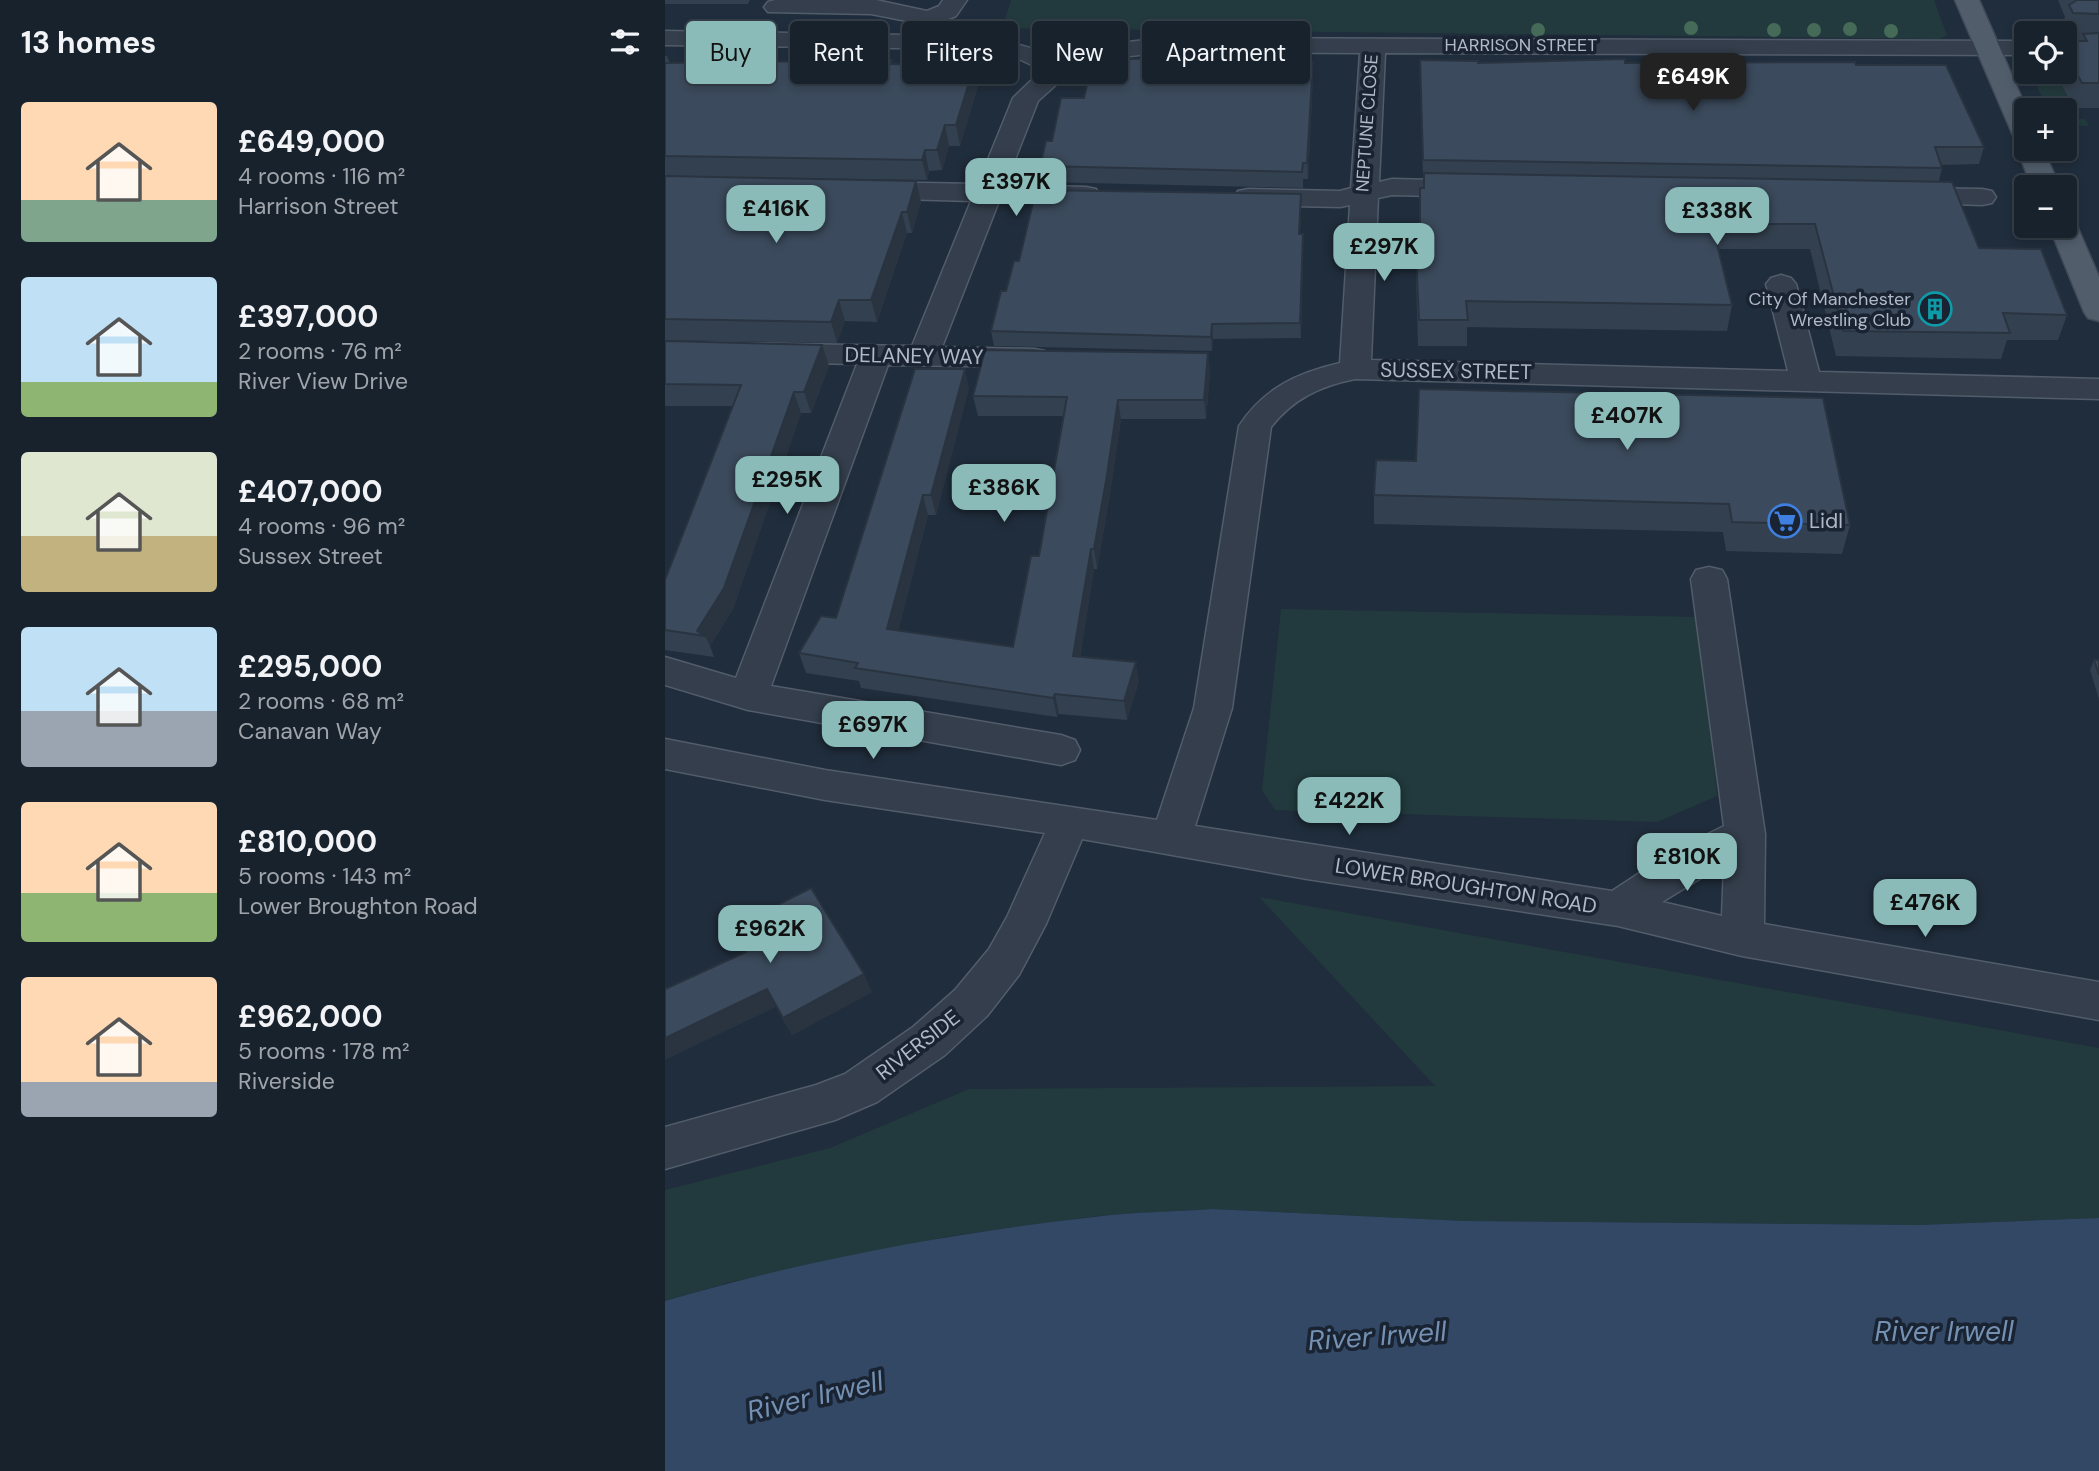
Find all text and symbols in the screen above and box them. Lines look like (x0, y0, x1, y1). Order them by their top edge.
chip: Buy (686, 21, 776, 84)
chip: Rent (790, 21, 888, 84)
chip: Filters (902, 21, 1018, 84)
chip: New (1032, 21, 1128, 84)
chip: Apartment (1142, 21, 1310, 84)
map controls (2014, 21, 2077, 238)
button: locate (2014, 21, 2077, 84)
text: 13 homes (21, 23, 156, 62)
icon: filters (606, 23, 644, 61)
street label: HARRISON STREET (1445, 33, 1597, 57)
street label: NEPTUNE CLOSE (1350, 53, 1384, 193)
pin: £649K (1644, 54, 1742, 113)
text: £649K (1656, 61, 1730, 91)
button: + (2014, 98, 2077, 161)
text: £649,000 (238, 122, 385, 161)
icon: home (77, 130, 161, 214)
pin: £397K (967, 158, 1065, 218)
text: 4 rooms · 116 m² (238, 161, 405, 191)
text: £397K (981, 166, 1051, 196)
button: − (2014, 175, 2077, 238)
pin: £416K (727, 186, 825, 245)
pin: £338K (1668, 188, 1766, 247)
text: Harrison Street (238, 191, 398, 221)
text: £416K (742, 193, 810, 223)
text: £338K (1681, 195, 1753, 225)
pin: £297K (1335, 224, 1433, 283)
text: £297K (1349, 231, 1419, 261)
place label: City Of Manchester Wrestling Club (1749, 287, 1911, 332)
building icon: City Of Manchester Wrestling Club (1916, 290, 1954, 328)
text: £397,000 (238, 297, 378, 336)
icon: home (77, 305, 161, 389)
text: 2 rooms · 76 m² (238, 336, 402, 366)
street label: DELANEY WAY (844, 341, 984, 371)
street label: SUSSEX STREET (1380, 356, 1532, 386)
text: River View Drive (238, 366, 408, 396)
pin: £407K (1578, 392, 1676, 452)
text: £407K (1591, 400, 1663, 430)
pin: £295K (738, 456, 836, 516)
text: £295K (751, 464, 823, 494)
pin: £386K (955, 464, 1053, 524)
text: £407,000 (238, 472, 383, 511)
text: £386K (968, 472, 1040, 502)
icon: home (77, 480, 161, 564)
supermarket icon: Lidl (1766, 502, 1804, 540)
place label: Lidl (1809, 507, 1843, 535)
text: 4 rooms · 96 m² (238, 511, 405, 541)
text: Sussex Street (238, 541, 383, 571)
text: £295,000 (238, 647, 382, 686)
icon: home (77, 655, 161, 739)
text: 2 rooms · 68 m² (238, 686, 404, 716)
pin: £697K (824, 702, 922, 761)
text: £697K (838, 709, 908, 739)
text: Canavan Way (238, 716, 382, 746)
pin: £422K (1300, 778, 1398, 837)
text: £422K (1314, 785, 1384, 815)
text: £810,000 (238, 822, 377, 861)
icon: home (77, 830, 161, 914)
pin: £810K (1638, 834, 1736, 893)
text: £810K (1653, 841, 1721, 871)
street label: LOWER BROUGHTON ROAD (1333, 851, 1599, 921)
text: 5 rooms · 143 m² (238, 861, 411, 891)
pin: £476K (1876, 880, 1974, 939)
text: £476K (1889, 887, 1961, 917)
text: Lower Broughton Road (238, 891, 478, 921)
pin: £962K (721, 906, 819, 965)
text: £962K (734, 913, 806, 943)
text: £962,000 (238, 997, 383, 1036)
street label: RIVERSIDE (870, 1003, 966, 1087)
icon: home (77, 1005, 161, 1089)
text: 5 rooms · 178 m² (238, 1036, 410, 1066)
text: Riverside (238, 1066, 335, 1096)
water label: River Irwell (1306, 1313, 1448, 1359)
water label: River Irwell (1875, 1313, 2014, 1350)
water label: River Irwell (743, 1362, 888, 1430)

